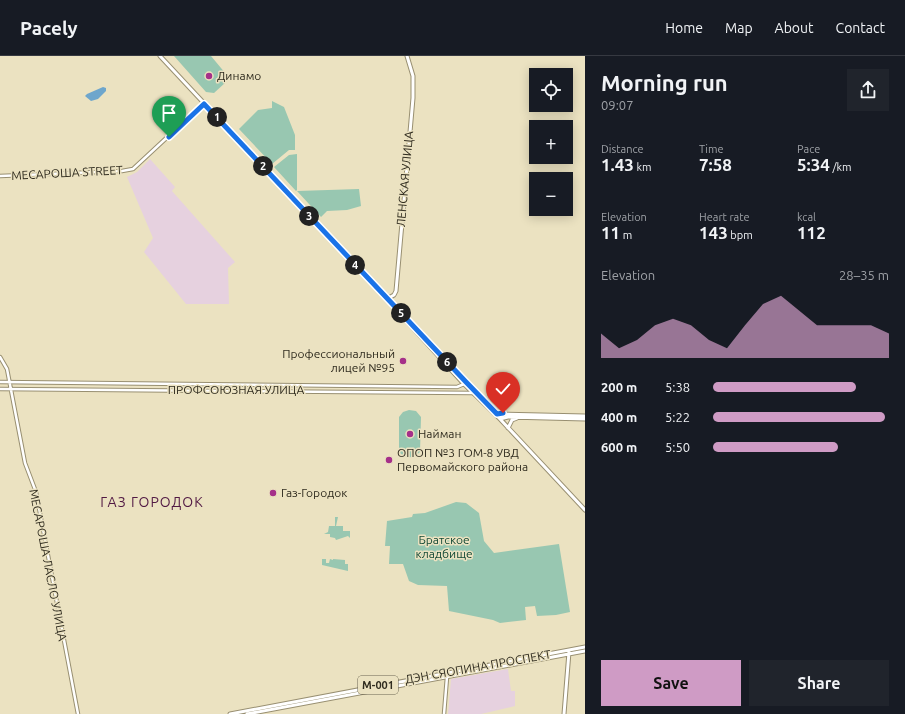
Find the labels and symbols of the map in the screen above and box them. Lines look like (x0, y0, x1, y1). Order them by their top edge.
place label: Динамо (217, 69, 261, 82)
marker: Динамо (204, 71, 214, 81)
pin (152, 96, 186, 137)
pin: 1 (207, 107, 227, 127)
street label: ЛЕНСКАЯ УЛИЦА (394, 130, 415, 227)
pin: 2 (253, 156, 273, 176)
street label: МЕСАРОША STREET (11, 163, 123, 182)
pin: 3 (299, 206, 319, 226)
pin: 4 (345, 255, 365, 275)
pin: 5 (391, 303, 411, 323)
place label: Профессиональный лицей №95 (282, 347, 395, 374)
pin: 6 (437, 352, 457, 372)
marker: Профессиональный лицей №95 (398, 356, 408, 366)
pin (486, 372, 520, 413)
street label: ПРОФСОЮЗНАЯ УЛИЦА (168, 383, 304, 396)
place label: Найман (418, 427, 462, 440)
marker: Найман (405, 429, 415, 439)
place label: ОПОП №3 ГОМ-8 УВД Первомайского района (397, 446, 528, 473)
marker: ОПОП №3 ГОМ-8 УВД Первомайского района (384, 455, 394, 465)
place label: Газ-Городок (281, 486, 347, 499)
street label: МЕСАРОША ЛАСЛО УЛИЦА (27, 488, 70, 642)
marker: Газ-Городок (268, 488, 278, 498)
district label: ГАЗ ГОРОДОК (100, 494, 204, 510)
park label: Братское кладбище (415, 533, 473, 560)
street label: ДЭН СЯОПИНА ПРОСПЕКТ (404, 647, 552, 686)
road number: M-001 (358, 676, 398, 694)

